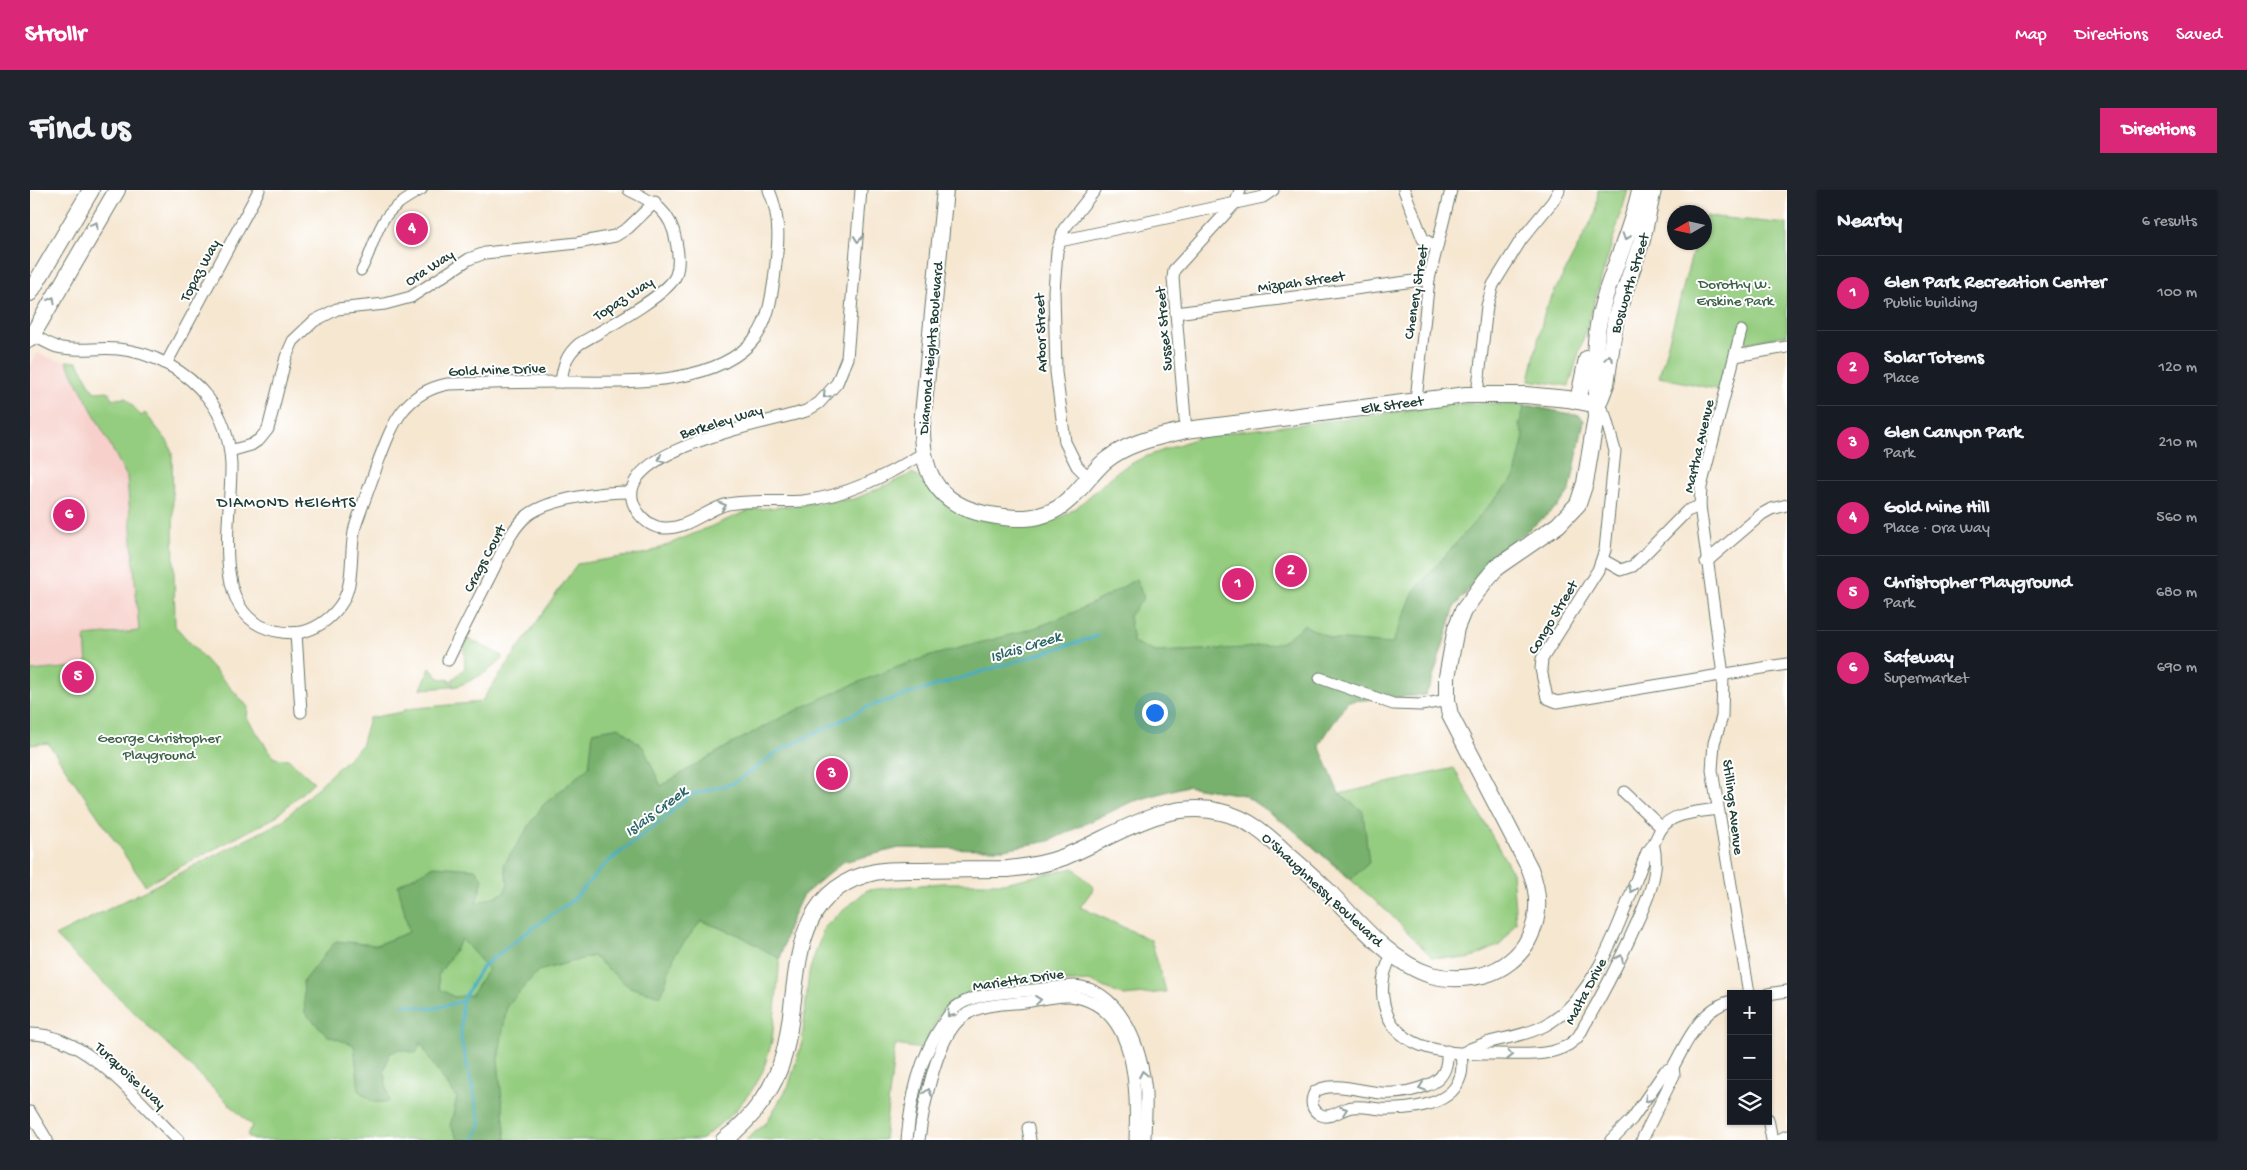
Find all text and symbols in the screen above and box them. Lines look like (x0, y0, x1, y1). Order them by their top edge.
text: Strollr (25, 21, 86, 50)
text: Map (2015, 25, 2047, 46)
text: Directions (2075, 25, 2148, 46)
text: Saved (2176, 25, 2222, 46)
button: Directions (2100, 108, 2217, 153)
text: Find us (30, 110, 130, 151)
north arrow (1667, 205, 1712, 250)
pin: 4 (396, 210, 428, 248)
text: Nearby (1837, 210, 1902, 235)
text: 6 results (2142, 213, 2197, 232)
one-way arrow (89, 222, 99, 231)
street label: Bosworth Street (1607, 230, 1655, 337)
one-way arrow (1622, 232, 1632, 240)
one-way arrow (852, 235, 863, 243)
street label: Topaz Way (176, 236, 225, 306)
street label: Chenery Street (1401, 242, 1434, 341)
street label: Ora Way (402, 246, 458, 291)
street label: Diamond Heights Boulevard (915, 260, 949, 436)
street label: Mizpah Street (1257, 268, 1348, 298)
text: Glen Park Recreation Center (1884, 272, 2106, 295)
street label: Topaz Way (590, 273, 658, 326)
park label: Dorothy W. Erskine Park (1696, 276, 1775, 311)
street label: Sussex Street (1152, 284, 1178, 372)
text: 1 (1850, 284, 1856, 303)
text: 100 m (2157, 284, 2197, 303)
street label: Arbor Street (1032, 291, 1052, 373)
text: Public building (1884, 295, 1978, 314)
one-way arrow (45, 296, 55, 305)
text: Solar Totems (1884, 347, 1984, 370)
one-way arrow (1604, 353, 1614, 362)
text: 2 (1849, 359, 1857, 378)
text: 120 m (2158, 359, 2197, 378)
street label: Gold Mine Drive (448, 360, 546, 382)
text: Place (1884, 370, 1919, 389)
one-way arrow (823, 389, 832, 398)
street label: Elk Street (1360, 392, 1427, 419)
street label: Martha Avenue (1680, 398, 1719, 495)
street label: Berkeley Way (677, 402, 766, 444)
text: Glen Canyon Park (1884, 422, 2022, 445)
text: 3 (1849, 434, 1857, 453)
text: 210 m (2158, 434, 2197, 453)
text: Park (1884, 445, 1915, 464)
one-way arrow (657, 453, 666, 463)
district label: DIAMOND HEIGHTS (216, 495, 357, 514)
pin: 6 (53, 496, 85, 534)
text: Gold Mine Hill (1884, 497, 1990, 520)
one-way arrow (718, 502, 726, 512)
text: 4 (1849, 509, 1857, 528)
text: 560 m (2156, 509, 2197, 528)
street label: Crags Court (461, 520, 512, 596)
text: Place · Ora Way (1884, 520, 1990, 539)
pin: 2 (1275, 552, 1307, 590)
pin: 1 (1222, 565, 1254, 603)
text: Christopher Playground (1884, 572, 2072, 595)
street label: Congo Street (1525, 576, 1584, 658)
text: 5 (1849, 584, 1857, 603)
text: 680 m (2156, 584, 2197, 603)
text: Park (1884, 595, 1915, 614)
water label: Islais Creek (988, 628, 1066, 668)
text: Safeway (1884, 647, 1954, 670)
pin: 5 (62, 658, 94, 696)
text: 6 (1849, 659, 1857, 678)
text: 690 m (2157, 659, 2197, 678)
text: Supermarket (1884, 670, 1969, 689)
your location (1142, 700, 1168, 726)
park label: George Christopher Playground (98, 730, 222, 765)
pin: 3 (816, 755, 848, 793)
street label: Stillings Avenue (1717, 758, 1747, 856)
water label: Islais Creek (622, 782, 694, 842)
street label: O'Shaughnessy Boulevard (1257, 830, 1387, 952)
one-way arrow (1627, 884, 1638, 893)
one-way arrow (1614, 954, 1624, 963)
street label: Malta Drive (1562, 955, 1612, 1028)
street label: Marietta Drive (972, 966, 1065, 996)
map controls (1727, 990, 1772, 1125)
button: + (1727, 990, 1772, 1035)
one-way arrow (1034, 995, 1042, 1006)
one-way arrow (948, 1008, 956, 1017)
button: − (1727, 1035, 1772, 1080)
street label: Turquoise Way (90, 1038, 169, 1114)
one-way arrow (1506, 1049, 1514, 1060)
one-way arrow (1139, 1070, 1149, 1078)
button: layers (1727, 1080, 1772, 1125)
one-way arrow (1419, 1081, 1427, 1091)
one-way arrow (922, 1089, 932, 1097)
one-way arrow (1645, 1093, 1654, 1103)
one-way arrow (1339, 1106, 1348, 1116)

